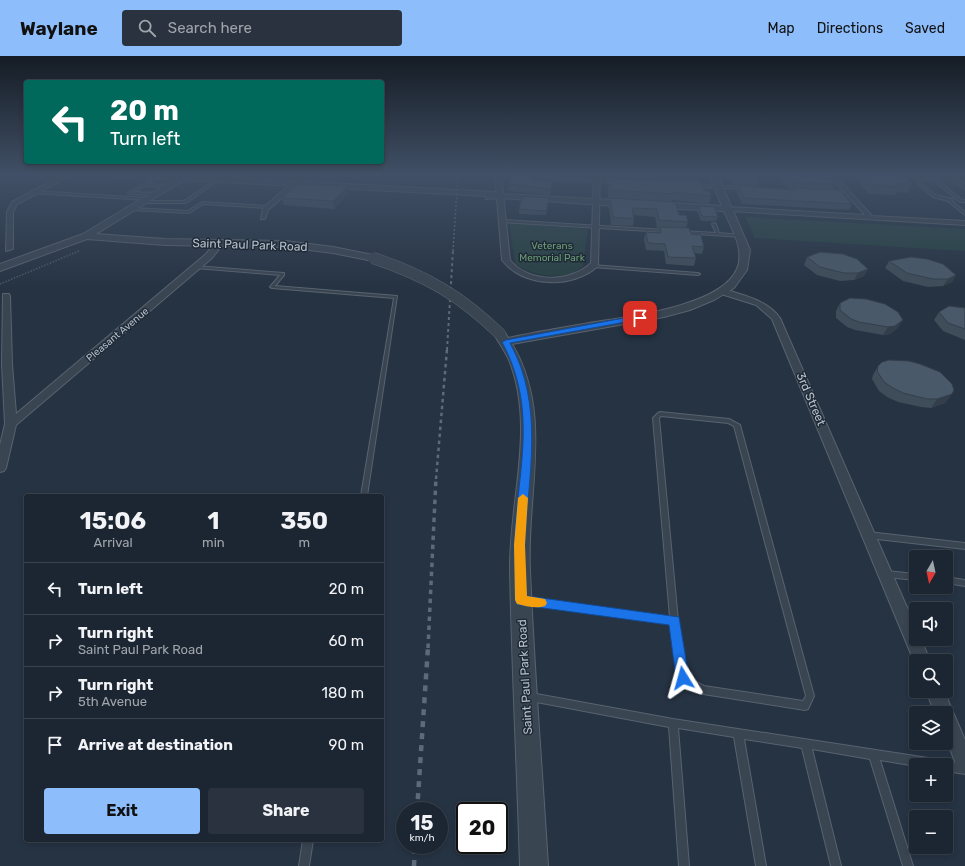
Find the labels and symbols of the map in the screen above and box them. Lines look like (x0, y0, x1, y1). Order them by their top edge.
street label: Saint Paul Park Road (192, 236, 308, 254)
park label: Veterans Memorial Park (519, 240, 586, 264)
pin (623, 301, 657, 335)
street label: Pleasant Avenue (84, 305, 152, 364)
street label: 3rd Street (794, 370, 829, 428)
north arrow (909, 550, 953, 594)
street label: Saint Paul Park Road (515, 619, 535, 735)
position arrow (662, 657, 704, 699)
speed limit sign: 20 (456, 802, 508, 854)

